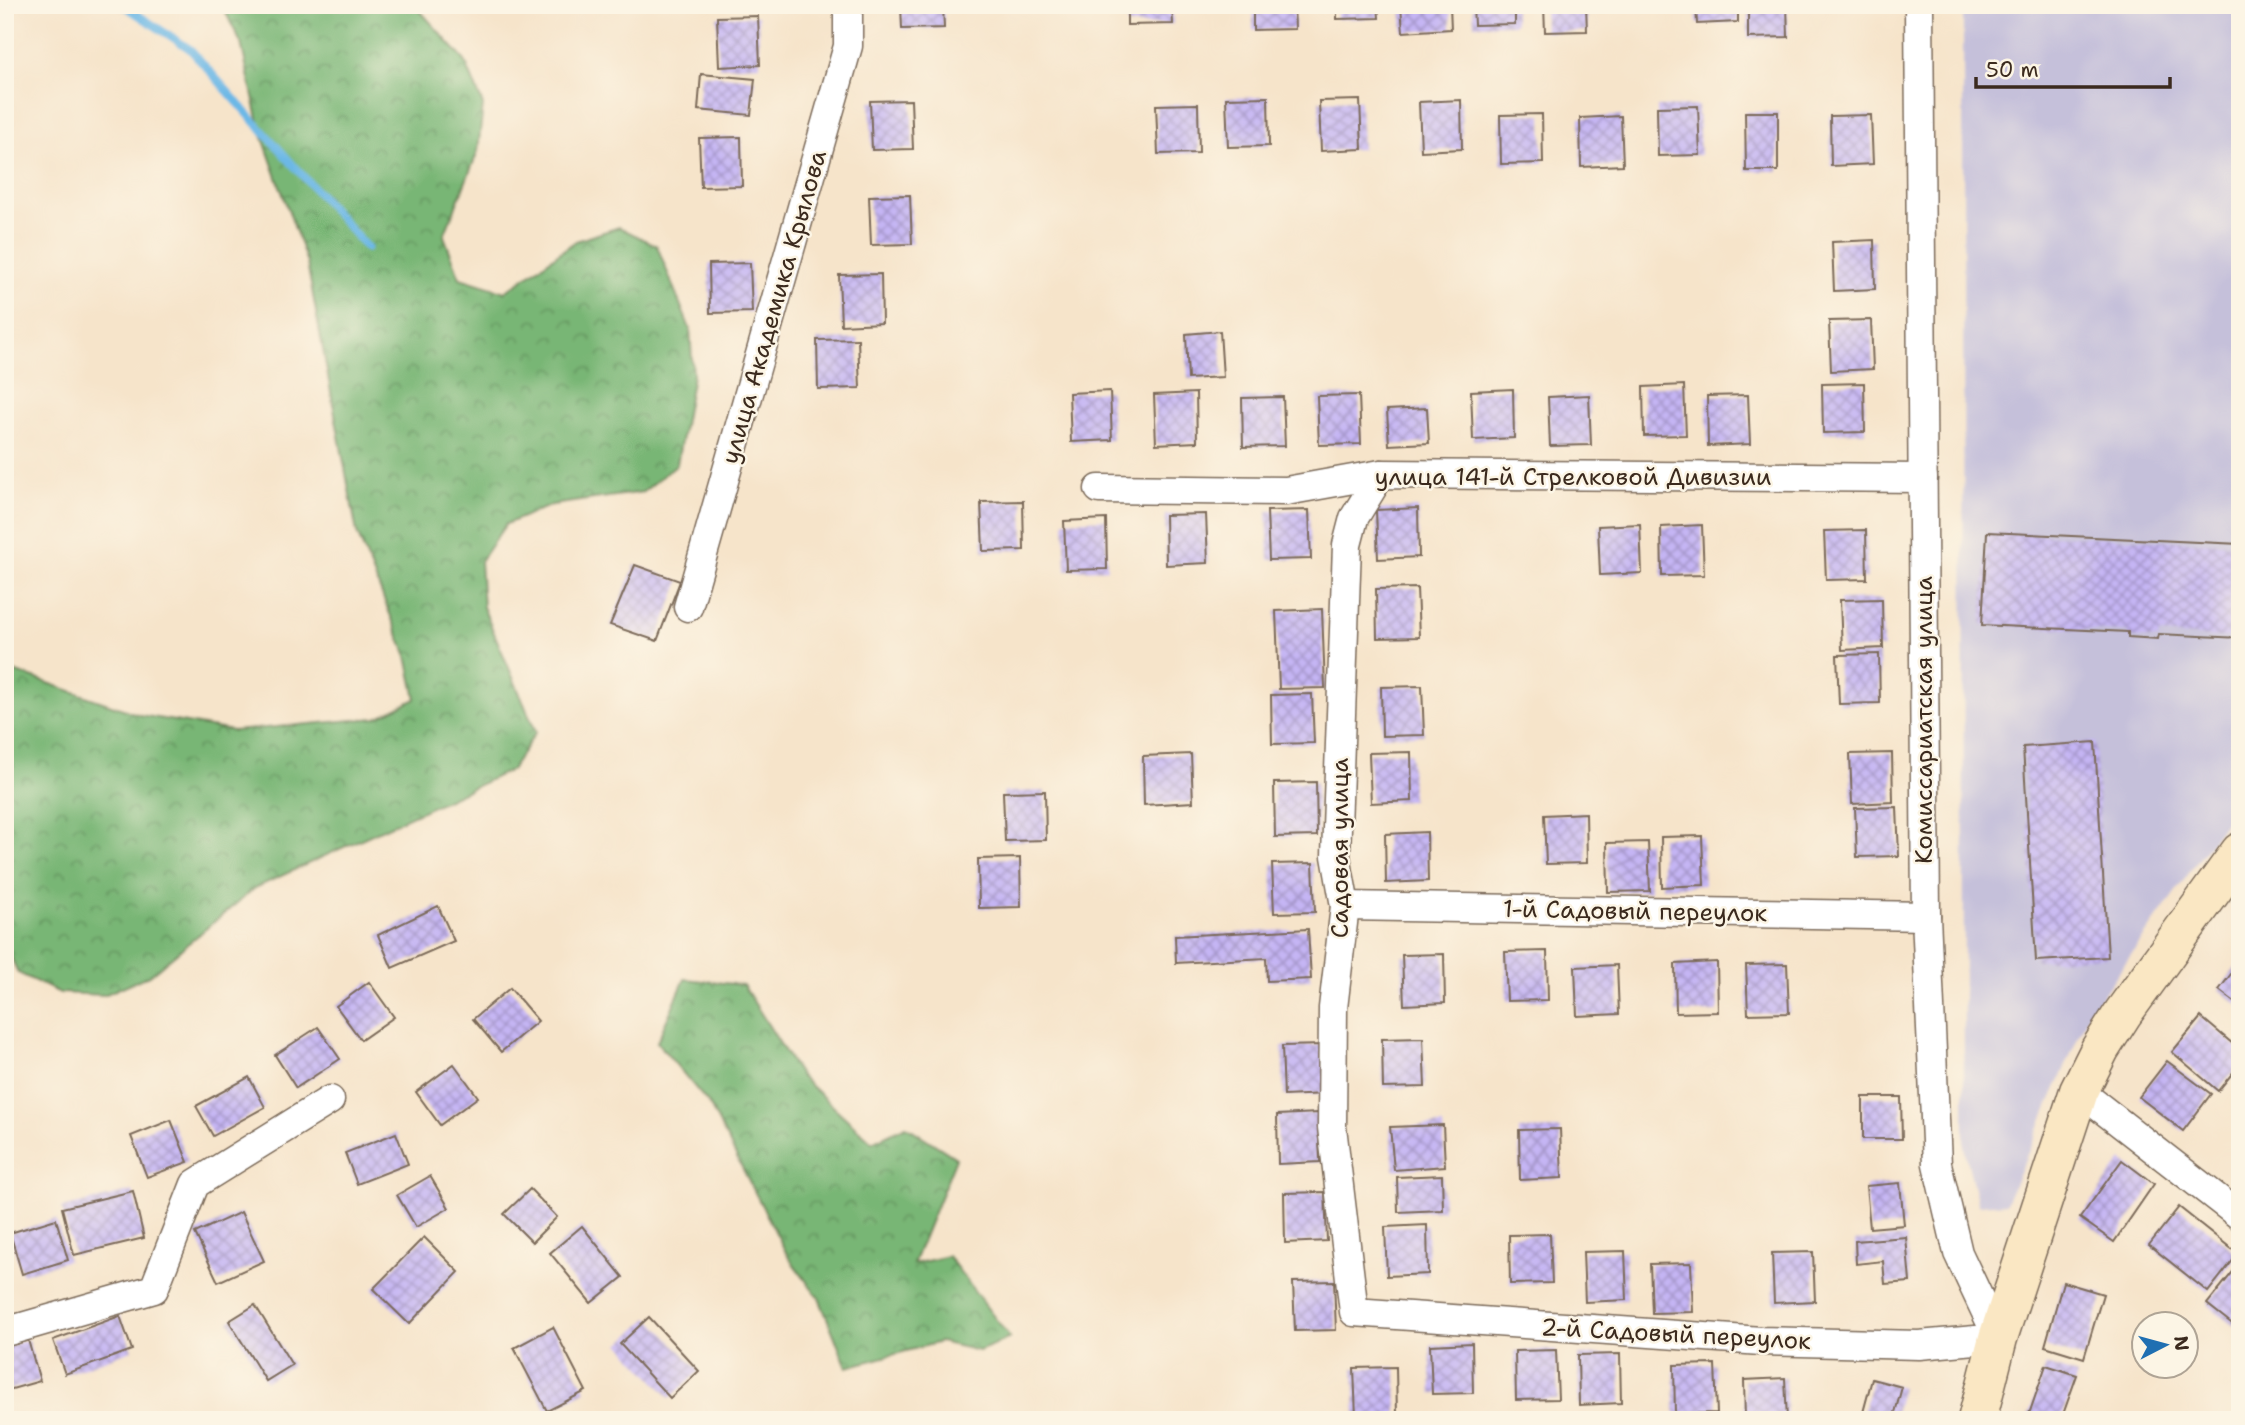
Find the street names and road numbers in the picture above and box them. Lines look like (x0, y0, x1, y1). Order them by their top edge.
street label: улица Академика Крылова (714, 146, 834, 468)
street label: улица 141-й Стрелковой Дивизии (1375, 461, 1771, 493)
street label: Комиссариатская улица (1908, 576, 1940, 864)
street label: Садовая улица (1324, 758, 1356, 938)
street label: 1-й Садовый переулок (1502, 893, 1768, 929)
street label: 2-й Садовый переулок (1540, 1311, 1812, 1357)

